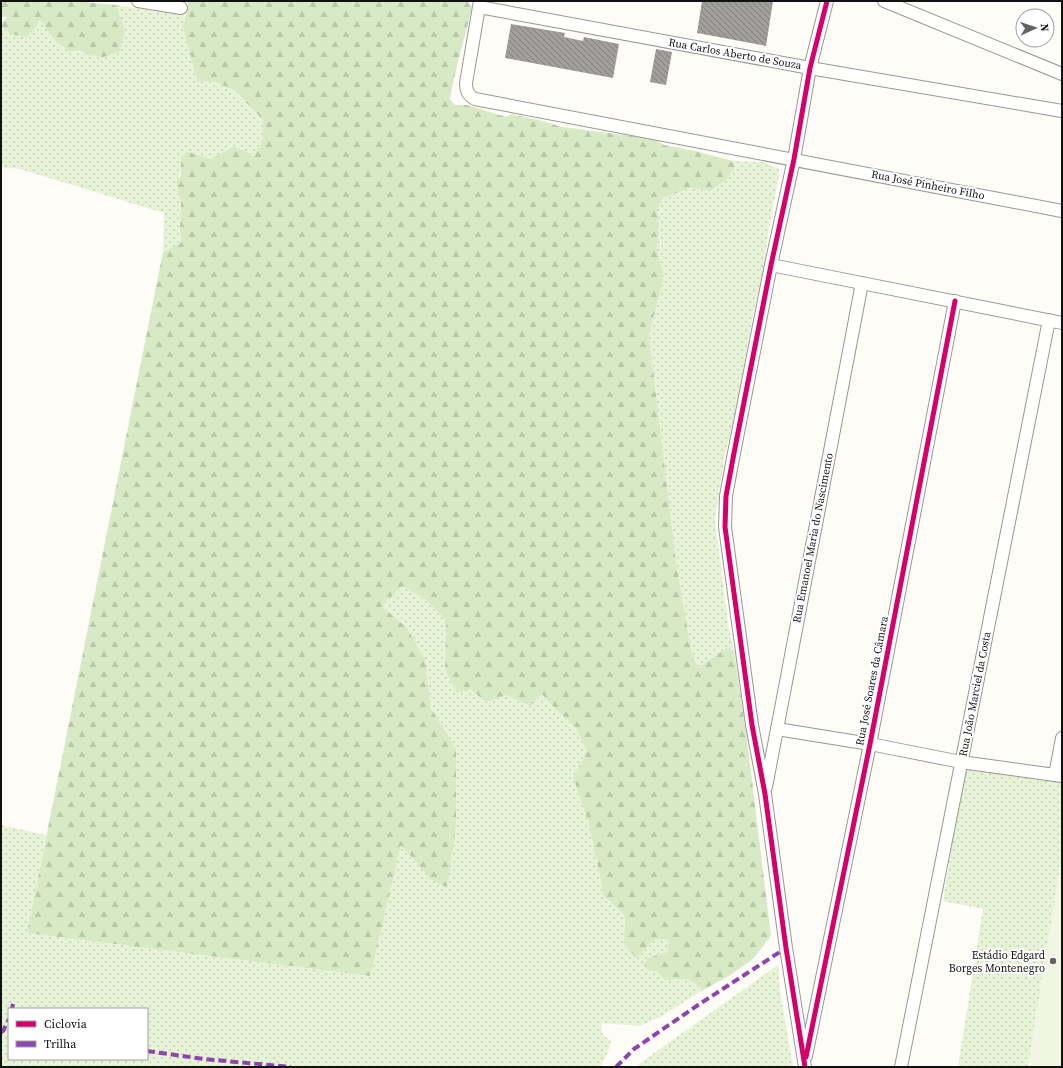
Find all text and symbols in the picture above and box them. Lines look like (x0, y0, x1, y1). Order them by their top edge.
north arrow (1015, 8, 1055, 48)
text: N (1037, 23, 1052, 32)
street label: Rua Carlos Aberto de Souza (667, 35, 803, 73)
street label: Rua José Pinheiro Filho (870, 167, 986, 203)
street label: Rua Emanoel Maria do Nascimento (789, 452, 837, 624)
street label: Rua José Soares da Câmara (852, 615, 892, 747)
street label: Rua João Marciel da Costa (956, 630, 995, 758)
place label: Estádio Edgard Borges Montenegro (949, 948, 1046, 976)
marker: Estádio Edgard Borges Montenegro (1048, 956, 1058, 966)
legend (8, 1008, 148, 1060)
text: Ciclovia (44, 1016, 88, 1032)
text: Trilha (44, 1036, 77, 1052)

